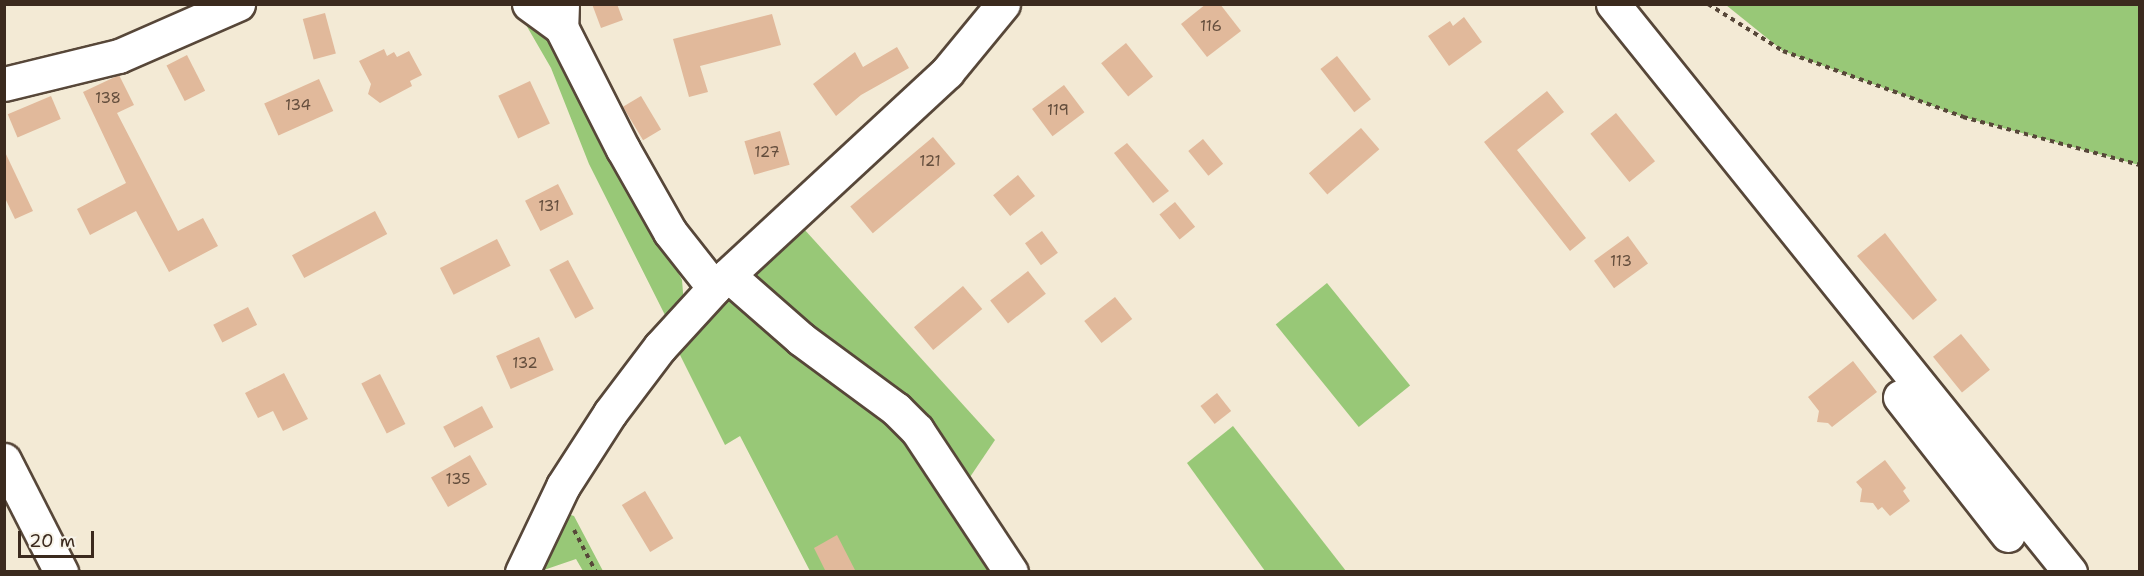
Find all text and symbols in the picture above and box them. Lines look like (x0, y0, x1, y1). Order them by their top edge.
house number: 116 (1200, 18, 1222, 36)
house number: 138 (95, 90, 121, 108)
house number: 134 (285, 97, 311, 115)
house number: 119 (1047, 102, 1069, 120)
house number: 127 (754, 144, 780, 162)
house number: 121 (919, 153, 941, 171)
house number: 131 (538, 198, 560, 216)
house number: 113 (1610, 253, 1632, 271)
house number: 132 (512, 355, 538, 373)
house number: 135 (446, 471, 470, 489)
scale bar (21, 519, 98, 557)
text: 20 m (29, 529, 75, 553)

